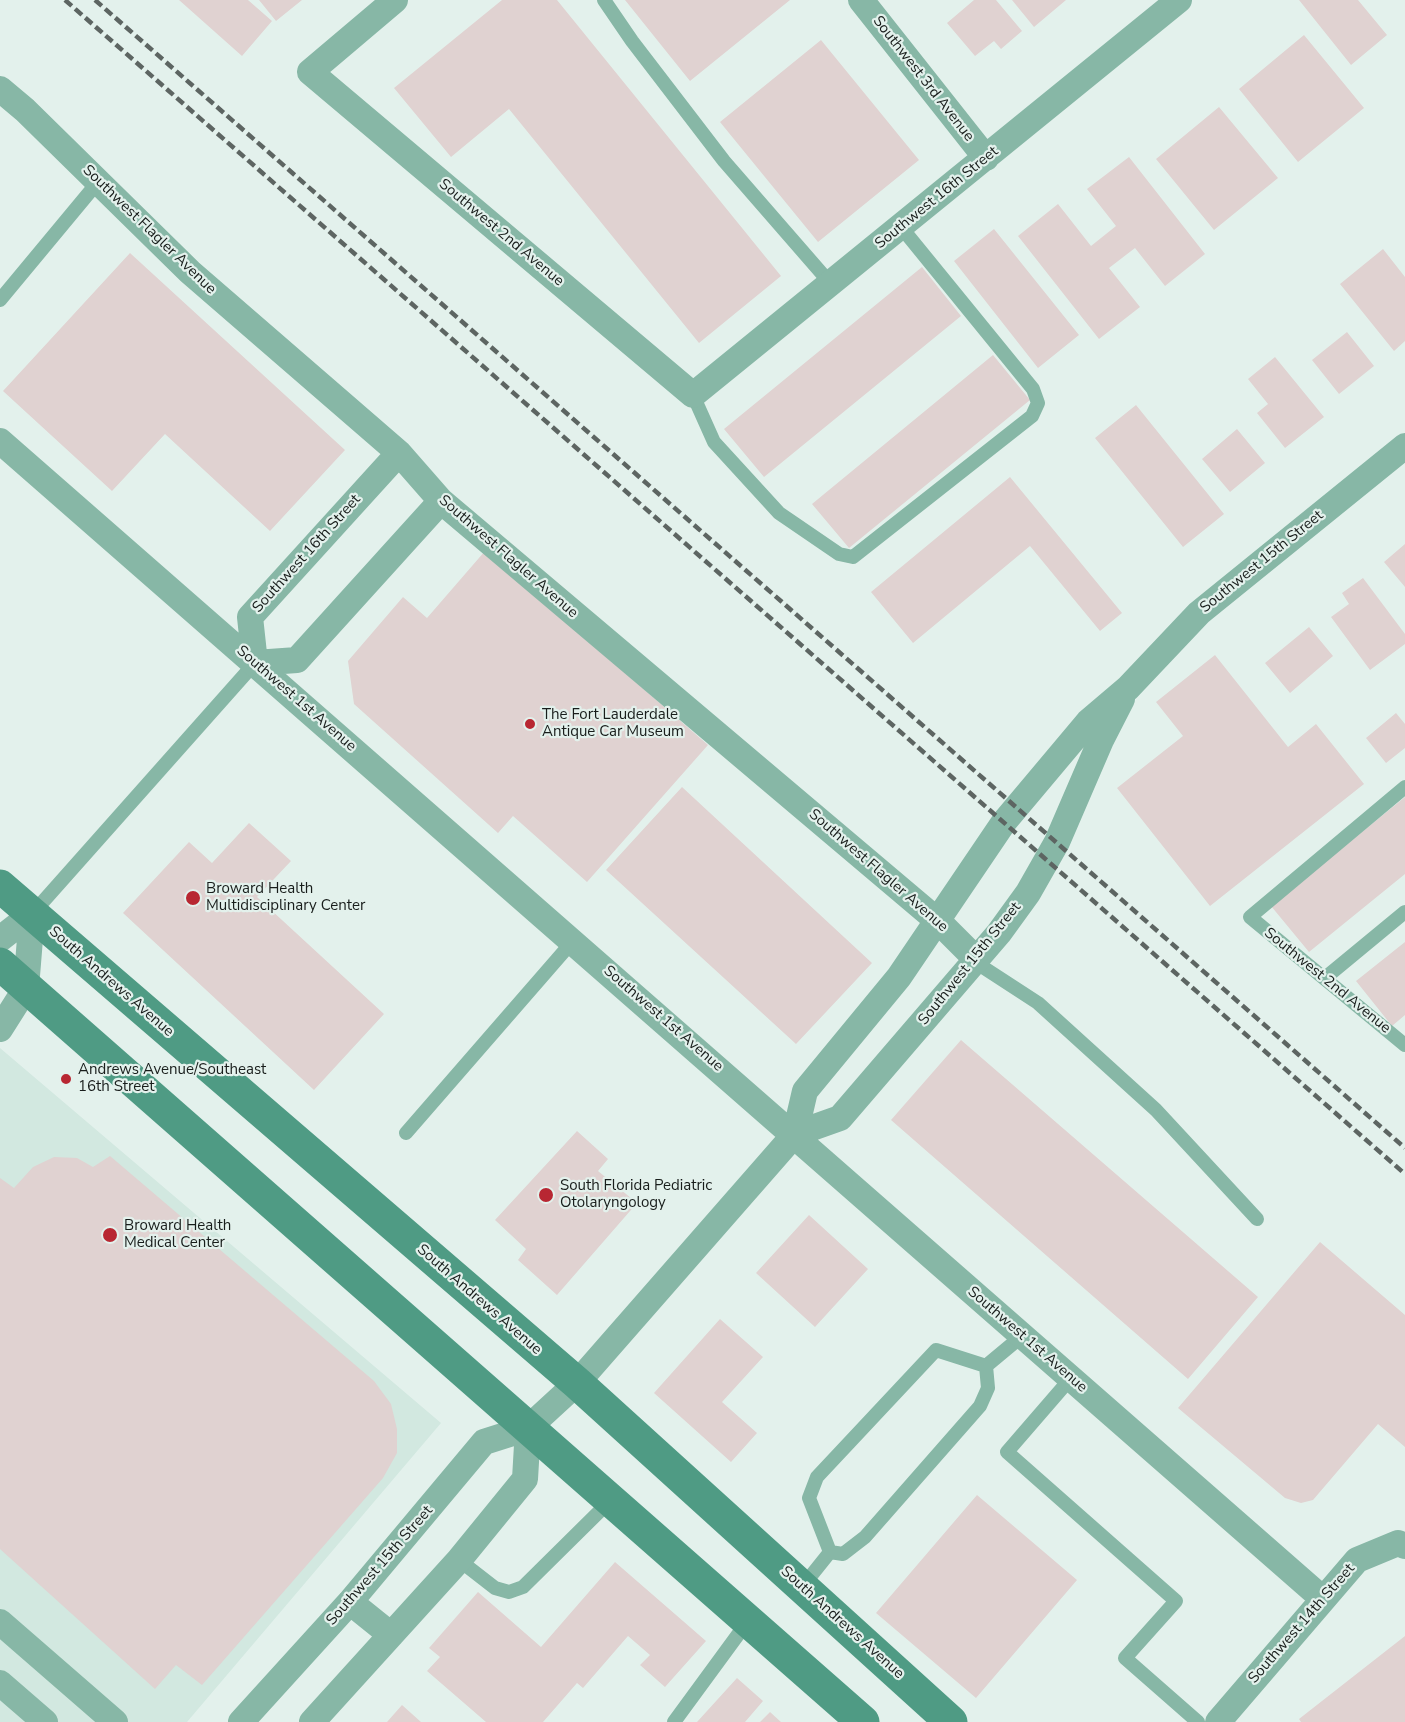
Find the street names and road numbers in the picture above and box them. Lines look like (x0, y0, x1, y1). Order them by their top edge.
street label: Southwest 3rd Avenue (868, 13, 978, 145)
street label: Southwest 16th Street (872, 143, 1002, 253)
street label: Southwest Flagler Avenue (79, 162, 219, 298)
street label: Southwest 2nd Avenue (435, 175, 567, 291)
street label: Southwest 16th Street (249, 491, 365, 617)
street label: Southwest Flagler Avenue (435, 492, 581, 622)
street label: Southwest 15th Street (1197, 507, 1327, 617)
street label: Southwest 1st Avenue (232, 642, 360, 756)
street label: Southwest Flagler Avenue (805, 806, 951, 936)
street label: Southwest 15th Street (915, 899, 1025, 1029)
street label: South Andrews Avenue (45, 923, 177, 1041)
street label: Southwest 2nd Avenue (1260, 924, 1394, 1038)
street label: Southwest 1st Avenue (599, 962, 727, 1076)
street label: South Andrews Avenue (413, 1241, 545, 1359)
street label: Southwest 1st Avenue (963, 1283, 1091, 1397)
street label: Southwest 15th Street (323, 1502, 437, 1630)
street label: Southwest 14th Street (1245, 1560, 1359, 1688)
street label: South Andrews Avenue (777, 1563, 907, 1683)

